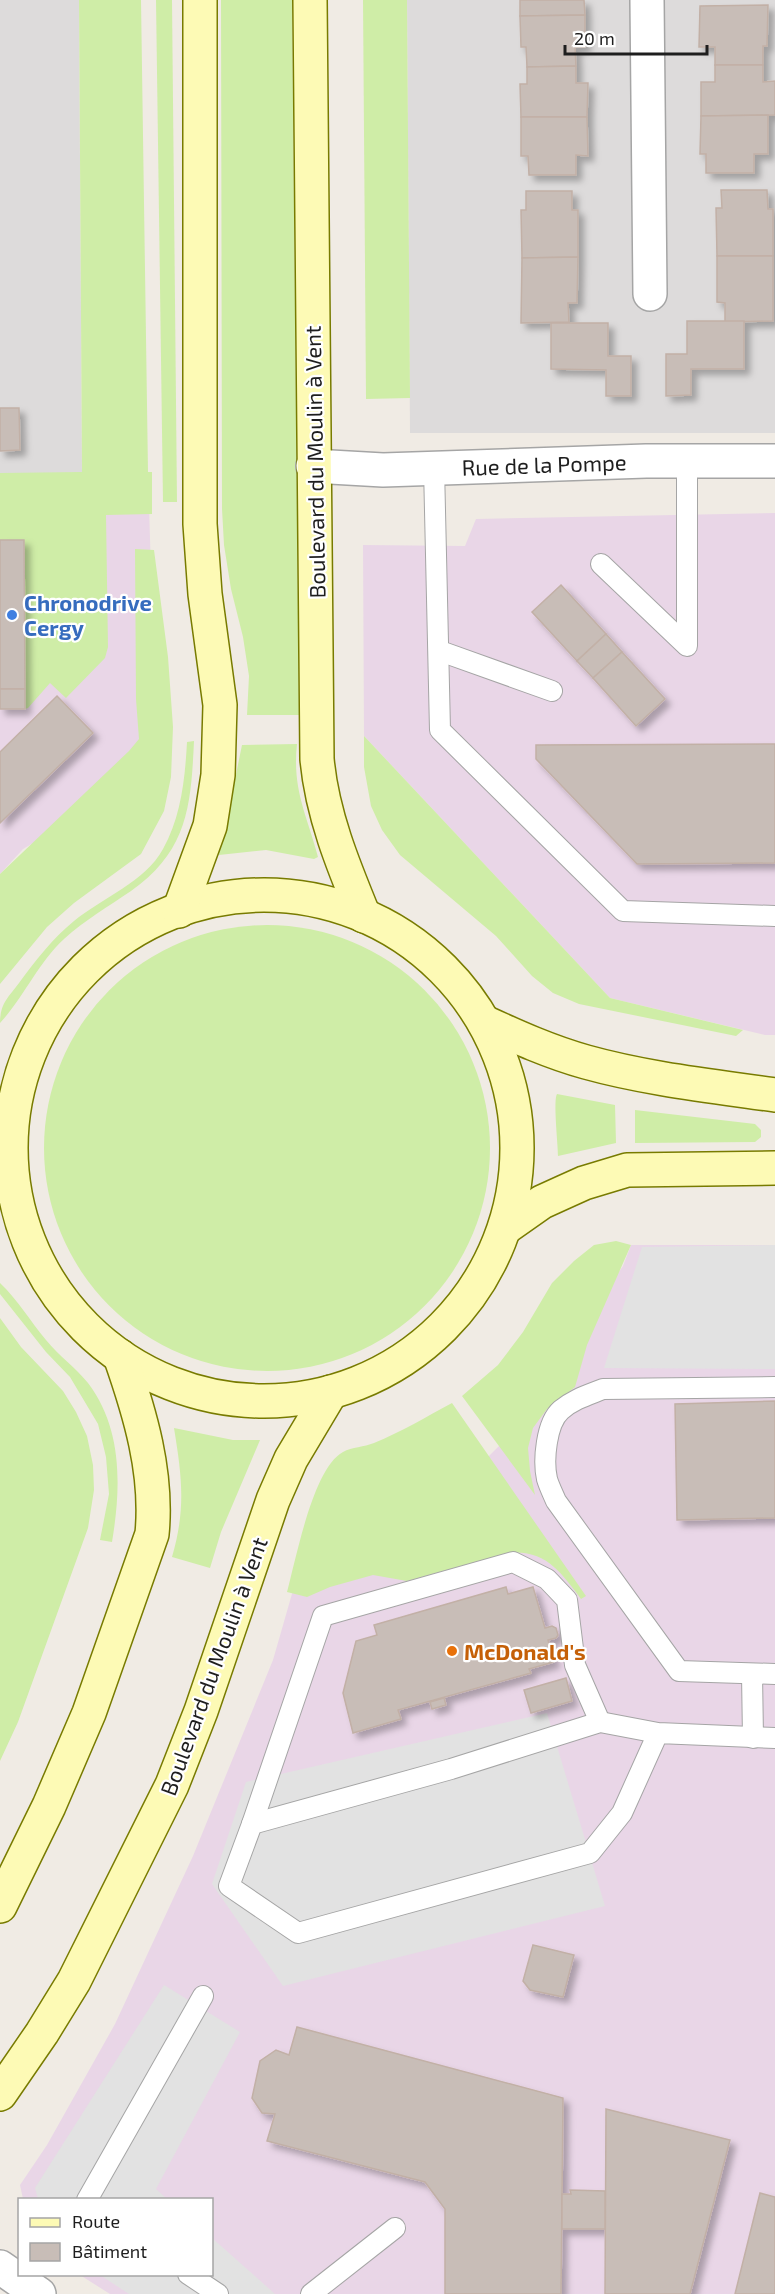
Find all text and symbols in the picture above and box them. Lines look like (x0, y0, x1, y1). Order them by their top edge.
scale bar (565, 18, 708, 56)
text: 20 m (574, 27, 615, 49)
street label: Boulevard du Moulin à Vent (299, 325, 329, 599)
street label: Rue de la Pompe (461, 448, 627, 480)
place label: Chronodrive Cergy (24, 589, 152, 641)
marker: Chronodrive Cergy (5, 608, 19, 622)
street label: Boulevard du Moulin à Vent (154, 1533, 272, 1799)
place label: McDonald's (464, 1638, 586, 1664)
marker: McDonald's (445, 1644, 459, 1658)
legend (18, 2198, 213, 2276)
text: Route (72, 2210, 120, 2232)
text: Bâtiment (72, 2240, 147, 2262)

